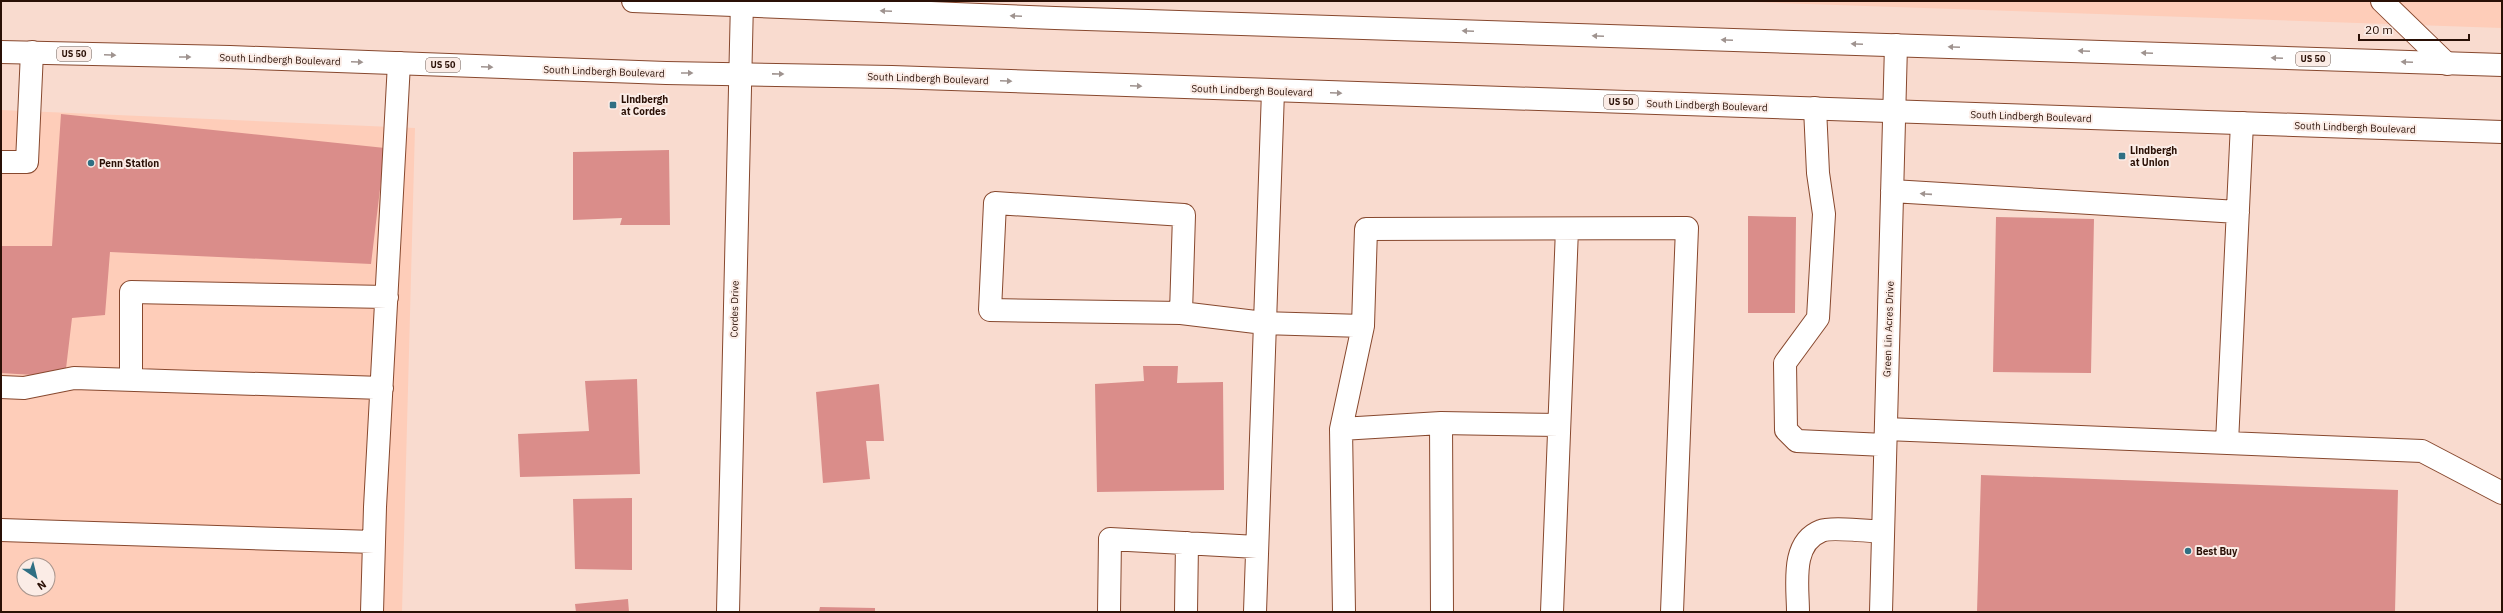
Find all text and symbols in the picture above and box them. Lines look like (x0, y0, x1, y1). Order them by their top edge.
one-way arrow (879, 8, 892, 14)
one-way arrow (1010, 13, 1022, 20)
scale bar (2359, 16, 2469, 42)
text: 20 m (2365, 22, 2393, 37)
one-way arrow (1462, 28, 1474, 35)
one-way arrow (1592, 32, 1604, 39)
one-way arrow (1720, 37, 1733, 43)
one-way arrow (1850, 41, 1863, 47)
one-way arrow (1948, 44, 1960, 51)
road number: US 50 (57, 47, 91, 61)
one-way arrow (2078, 48, 2090, 55)
one-way arrow (2141, 50, 2153, 57)
street label: South Lindbergh Boulevard (219, 51, 341, 68)
one-way arrow (104, 52, 116, 59)
road number: US 50 (2296, 52, 2330, 66)
one-way arrow (179, 54, 192, 60)
one-way arrow (2270, 55, 2283, 61)
one-way arrow (351, 58, 363, 65)
road number: US 50 (426, 58, 460, 72)
one-way arrow (2401, 59, 2413, 66)
one-way arrow (481, 63, 493, 70)
street label: South Lindbergh Boulevard (543, 63, 665, 80)
one-way arrow (681, 70, 694, 76)
street label: South Lindbergh Boulevard (867, 70, 989, 87)
one-way arrow (772, 71, 785, 77)
one-way arrow (1000, 78, 1013, 84)
street label: South Lindbergh Boulevard (1191, 82, 1313, 99)
one-way arrow (1130, 83, 1143, 89)
one-way arrow (1330, 90, 1343, 96)
place label: Lindbergh at Cordes (621, 93, 668, 118)
road number: US 50 (1604, 95, 1638, 109)
street label: South Lindbergh Boulevard (1646, 97, 1768, 114)
marker: Lindbergh at Cordes (608, 100, 618, 110)
street label: South Lindbergh Boulevard (1970, 108, 2092, 125)
street label: South Lindbergh Boulevard (2294, 119, 2416, 136)
place label: Lindbergh at Union (2130, 144, 2177, 169)
marker: Lindbergh at Union (2117, 151, 2127, 161)
place label: Penn Station (99, 157, 159, 170)
marker: Penn Station (86, 158, 96, 168)
one-way arrow (1920, 190, 1932, 197)
street label: Cordes Drive (728, 280, 742, 338)
street label: Green Lin Acres Drive (1880, 280, 1897, 377)
place label: Best Buy (2196, 545, 2238, 558)
marker: Best Buy (2183, 546, 2193, 556)
north arrow (16, 557, 56, 597)
text: N (34, 577, 49, 593)

